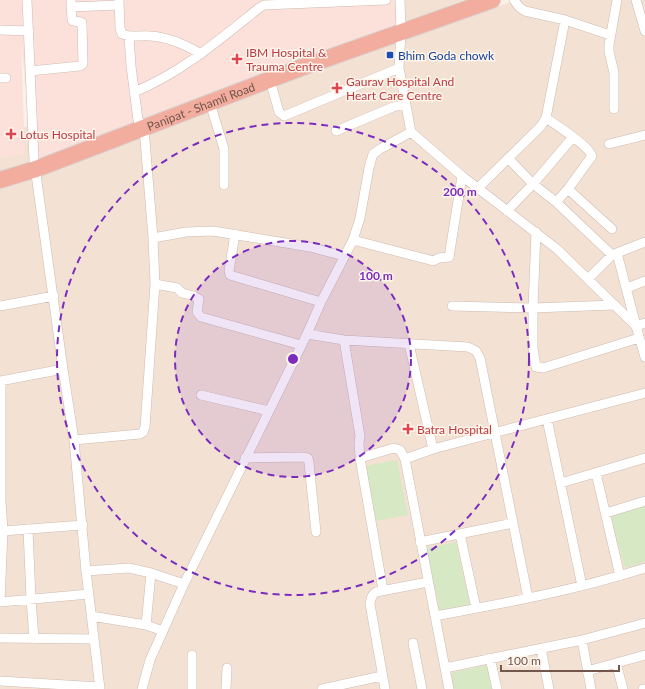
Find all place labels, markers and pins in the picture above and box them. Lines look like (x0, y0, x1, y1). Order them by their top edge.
place label: IBM Hospital & Trauma Centre (246, 45, 327, 74)
place label: Bhim Goda chowk (398, 48, 495, 63)
marker: Bhim Goda chowk (385, 50, 395, 60)
marker: IBM Hospital & Trauma Centre (231, 53, 243, 65)
place label: Gaurav Hospital And Heart Care Centre (346, 74, 454, 103)
marker: Gaurav Hospital And Heart Care Centre (331, 82, 343, 94)
place label: Lotus Hospital (20, 127, 95, 142)
marker: Lotus Hospital (5, 128, 17, 140)
centre of rings (286, 352, 300, 366)
place label: Batra Hospital (417, 422, 492, 437)
marker: Batra Hospital (402, 423, 414, 435)

